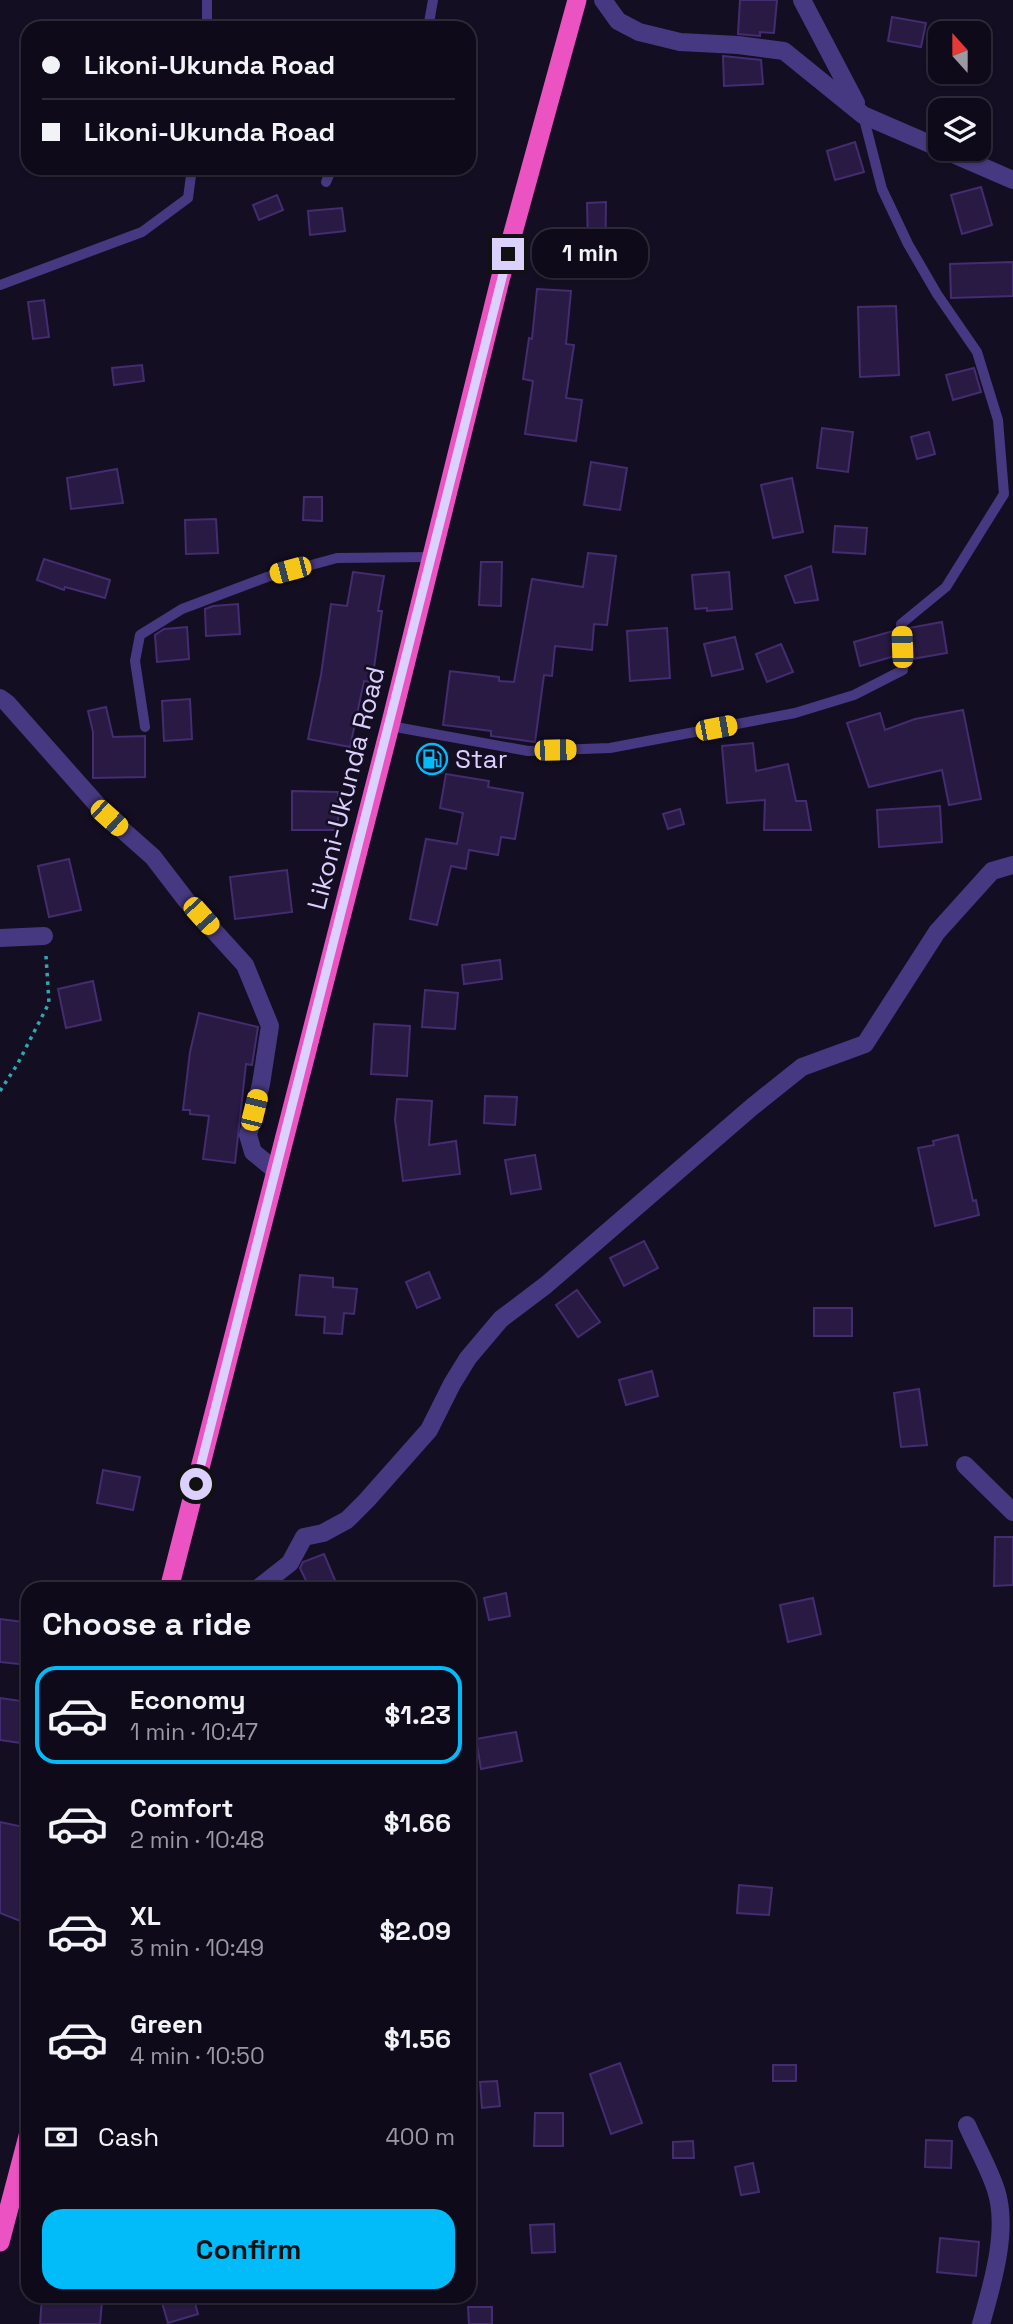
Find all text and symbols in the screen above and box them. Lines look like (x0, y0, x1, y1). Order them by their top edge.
north arrow (928, 21, 990, 84)
map controls (928, 21, 991, 161)
text: Likoni-Ukunda Road (84, 48, 335, 82)
button: layers (928, 98, 991, 161)
text: Likoni-Ukunda Road (84, 115, 335, 149)
callout: 1 min (532, 230, 648, 278)
route end (492, 238, 524, 270)
text: 1 min (562, 238, 618, 268)
car (267, 554, 314, 586)
car (891, 626, 914, 668)
street label: Likoni-Ukunda Road (299, 663, 393, 913)
car (694, 714, 739, 742)
car (534, 739, 577, 761)
fuel station icon: Star (415, 742, 449, 776)
place label: Star (455, 742, 508, 776)
car (87, 796, 132, 840)
car (180, 893, 223, 939)
car (239, 1087, 270, 1133)
route start (180, 1468, 212, 1500)
text: Choose a ride (42, 1604, 252, 1644)
text: Economy (130, 1683, 246, 1717)
icon: car (46, 1684, 109, 1747)
text: $1.23 (384, 1698, 451, 1732)
text: 1 min · 10:47 (130, 1717, 258, 1747)
text: Comfort (130, 1791, 233, 1825)
icon: car (46, 1792, 109, 1855)
text: $1.66 (384, 1806, 451, 1840)
text: 2 min · 10:48 (130, 1825, 264, 1855)
text: XL (130, 1899, 161, 1933)
icon: car (46, 1900, 109, 1963)
text: $2.09 (379, 1914, 451, 1948)
text: 3 min · 10:49 (130, 1933, 264, 1963)
text: Green (130, 2007, 203, 2041)
icon: car (46, 2008, 109, 2071)
text: $1.56 (384, 2022, 451, 2056)
text: 4 min · 10:50 (130, 2041, 265, 2071)
icon: cash (42, 2118, 80, 2156)
text: Cash (98, 2120, 159, 2154)
text: 400 m (385, 2122, 455, 2152)
button: Confirm (42, 2209, 455, 2289)

